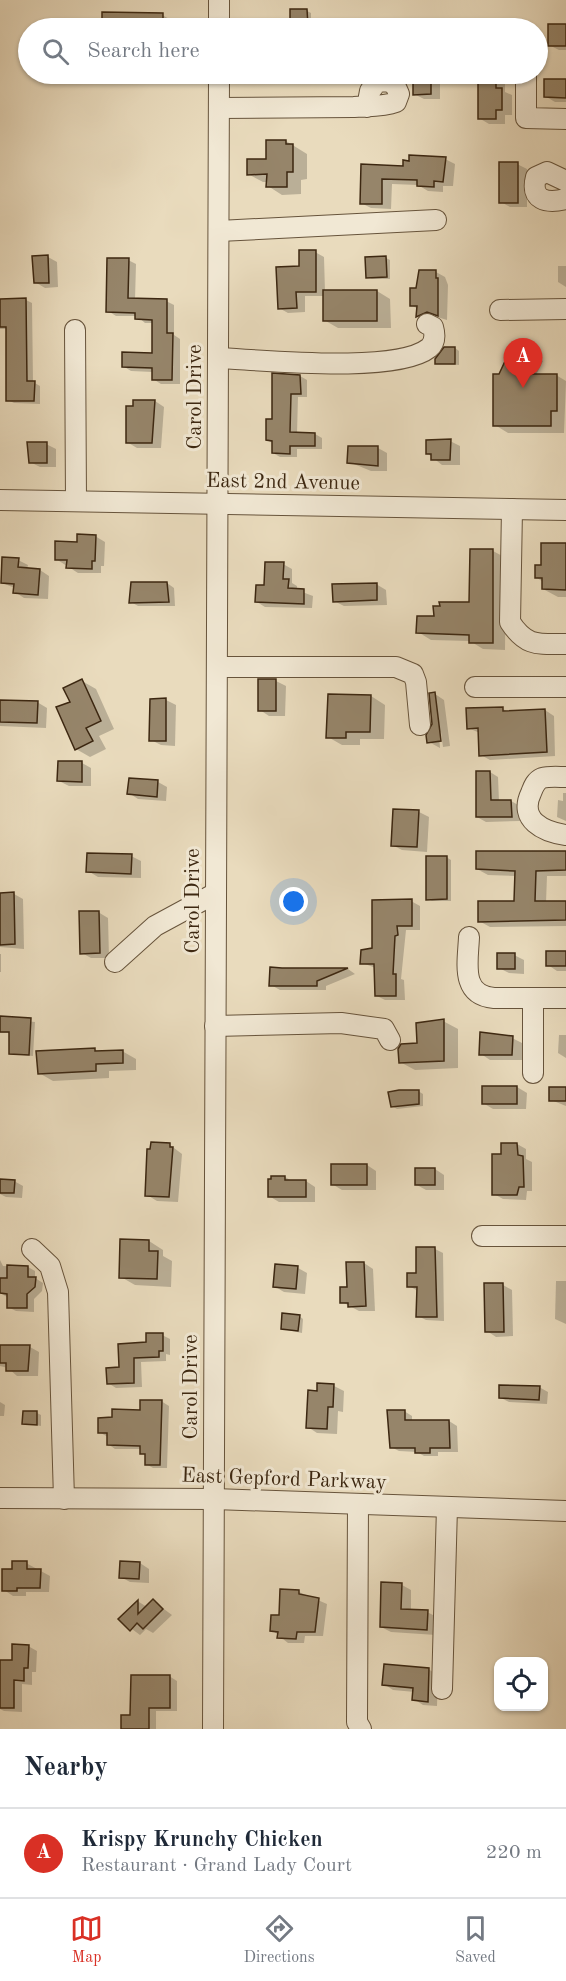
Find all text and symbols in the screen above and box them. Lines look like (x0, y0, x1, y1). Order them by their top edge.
search box (18, 18, 548, 84)
icon: search (39, 35, 72, 68)
text: Search here (87, 40, 200, 62)
pin: A (504, 338, 542, 388)
street label: Carol Drive (185, 344, 206, 450)
street label: East 2nd Avenue (206, 471, 360, 494)
street label: Carol Drive (183, 848, 204, 954)
your location (279, 887, 308, 916)
street label: Carol Drive (181, 1334, 202, 1440)
street label: East Gepford Parkway (181, 1465, 387, 1494)
map controls (494, 1657, 548, 1711)
button: locate (494, 1657, 548, 1711)
text: Nearby (24, 1755, 108, 1781)
text: Krispy Krunchy Chicken (81, 1829, 323, 1851)
text: A (36, 1843, 51, 1863)
text: 220 m (486, 1843, 542, 1863)
text: Restaurant · Grand Lady Court (81, 1856, 352, 1876)
tab: Map (70, 1912, 103, 1968)
tab: Directions (244, 1912, 315, 1968)
tab: Saved (455, 1912, 496, 1968)

